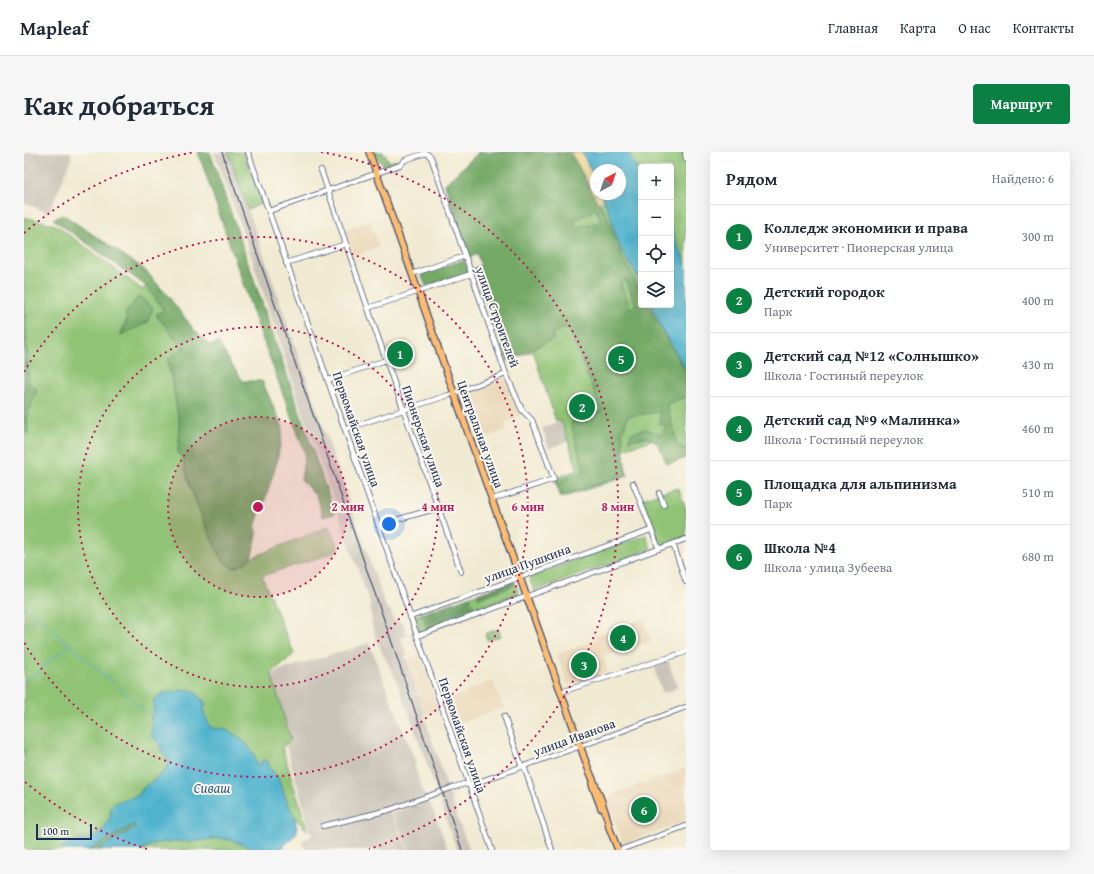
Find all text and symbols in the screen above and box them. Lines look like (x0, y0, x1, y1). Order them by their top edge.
text: Mapleaf (20, 14, 89, 42)
text: Главная (828, 18, 878, 38)
text: Карта (900, 18, 936, 38)
text: О нас (958, 18, 991, 38)
text: Контакты (1013, 18, 1074, 38)
text: Как добраться (24, 84, 214, 125)
button: Маршрут (973, 84, 1070, 124)
north arrow (590, 164, 626, 200)
map controls (638, 164, 674, 308)
button: + (638, 164, 674, 200)
text: Рядом (726, 166, 777, 191)
text: Найдено: 6 (992, 169, 1054, 188)
button: − (638, 200, 674, 236)
text: Колледж экономики и права (764, 217, 968, 238)
text: 1 (736, 227, 742, 246)
text: 300 m (1022, 227, 1054, 246)
button: locate (638, 236, 674, 272)
text: Университет · Пионерская улица (764, 238, 953, 257)
street label: улица Строителей (470, 263, 525, 370)
button: layers (638, 272, 674, 308)
text: Детский городок (764, 281, 885, 302)
text: 2 (736, 291, 742, 310)
text: 400 m (1022, 291, 1054, 310)
text: Парк (764, 302, 792, 321)
pin: 1 (387, 339, 413, 369)
pin: 5 (608, 344, 634, 374)
text: Детский сад №12 «Солнышко» (764, 345, 979, 366)
text: 3 (736, 355, 742, 374)
text: 430 m (1022, 355, 1054, 374)
text: Школа · Гостиный переулок (764, 366, 923, 385)
street label: Первомайская улица (328, 369, 385, 490)
street label: Центральная улица (452, 378, 509, 491)
street label: Пионерская улица (397, 383, 450, 490)
pin: 2 (569, 392, 595, 422)
text: Детский сад №9 «Малинка» (764, 409, 960, 430)
text: 4 (736, 419, 742, 438)
text: 460 m (1022, 419, 1054, 438)
text: Школа · Гостиный переулок (764, 430, 923, 449)
text: Площадка для альпинизма (764, 473, 957, 494)
text: 5 (736, 483, 742, 502)
text: 510 m (1022, 483, 1054, 502)
text: Парк (764, 494, 792, 513)
text: 2 мин (332, 498, 365, 515)
text: 4 мин (422, 498, 455, 515)
text: 6 мин (512, 498, 545, 515)
text: 8 мин (602, 498, 635, 515)
centre of rings (251, 500, 265, 514)
your location (379, 514, 399, 534)
text: Школа №4 (764, 537, 836, 558)
street label: улица Пушкина (480, 539, 574, 588)
text: 6 (736, 547, 742, 566)
text: 680 m (1022, 547, 1054, 566)
text: Школа · улица Зубеева (764, 558, 892, 577)
pin: 4 (610, 623, 636, 653)
pin: 3 (571, 650, 597, 680)
street label: Первомайская улица (434, 675, 491, 796)
street label: улица Иванова (530, 714, 619, 761)
water label: Сиваш (194, 778, 230, 798)
pin: 6 (631, 795, 657, 825)
scale bar (36, 822, 92, 841)
text: 100 m (42, 823, 69, 839)

